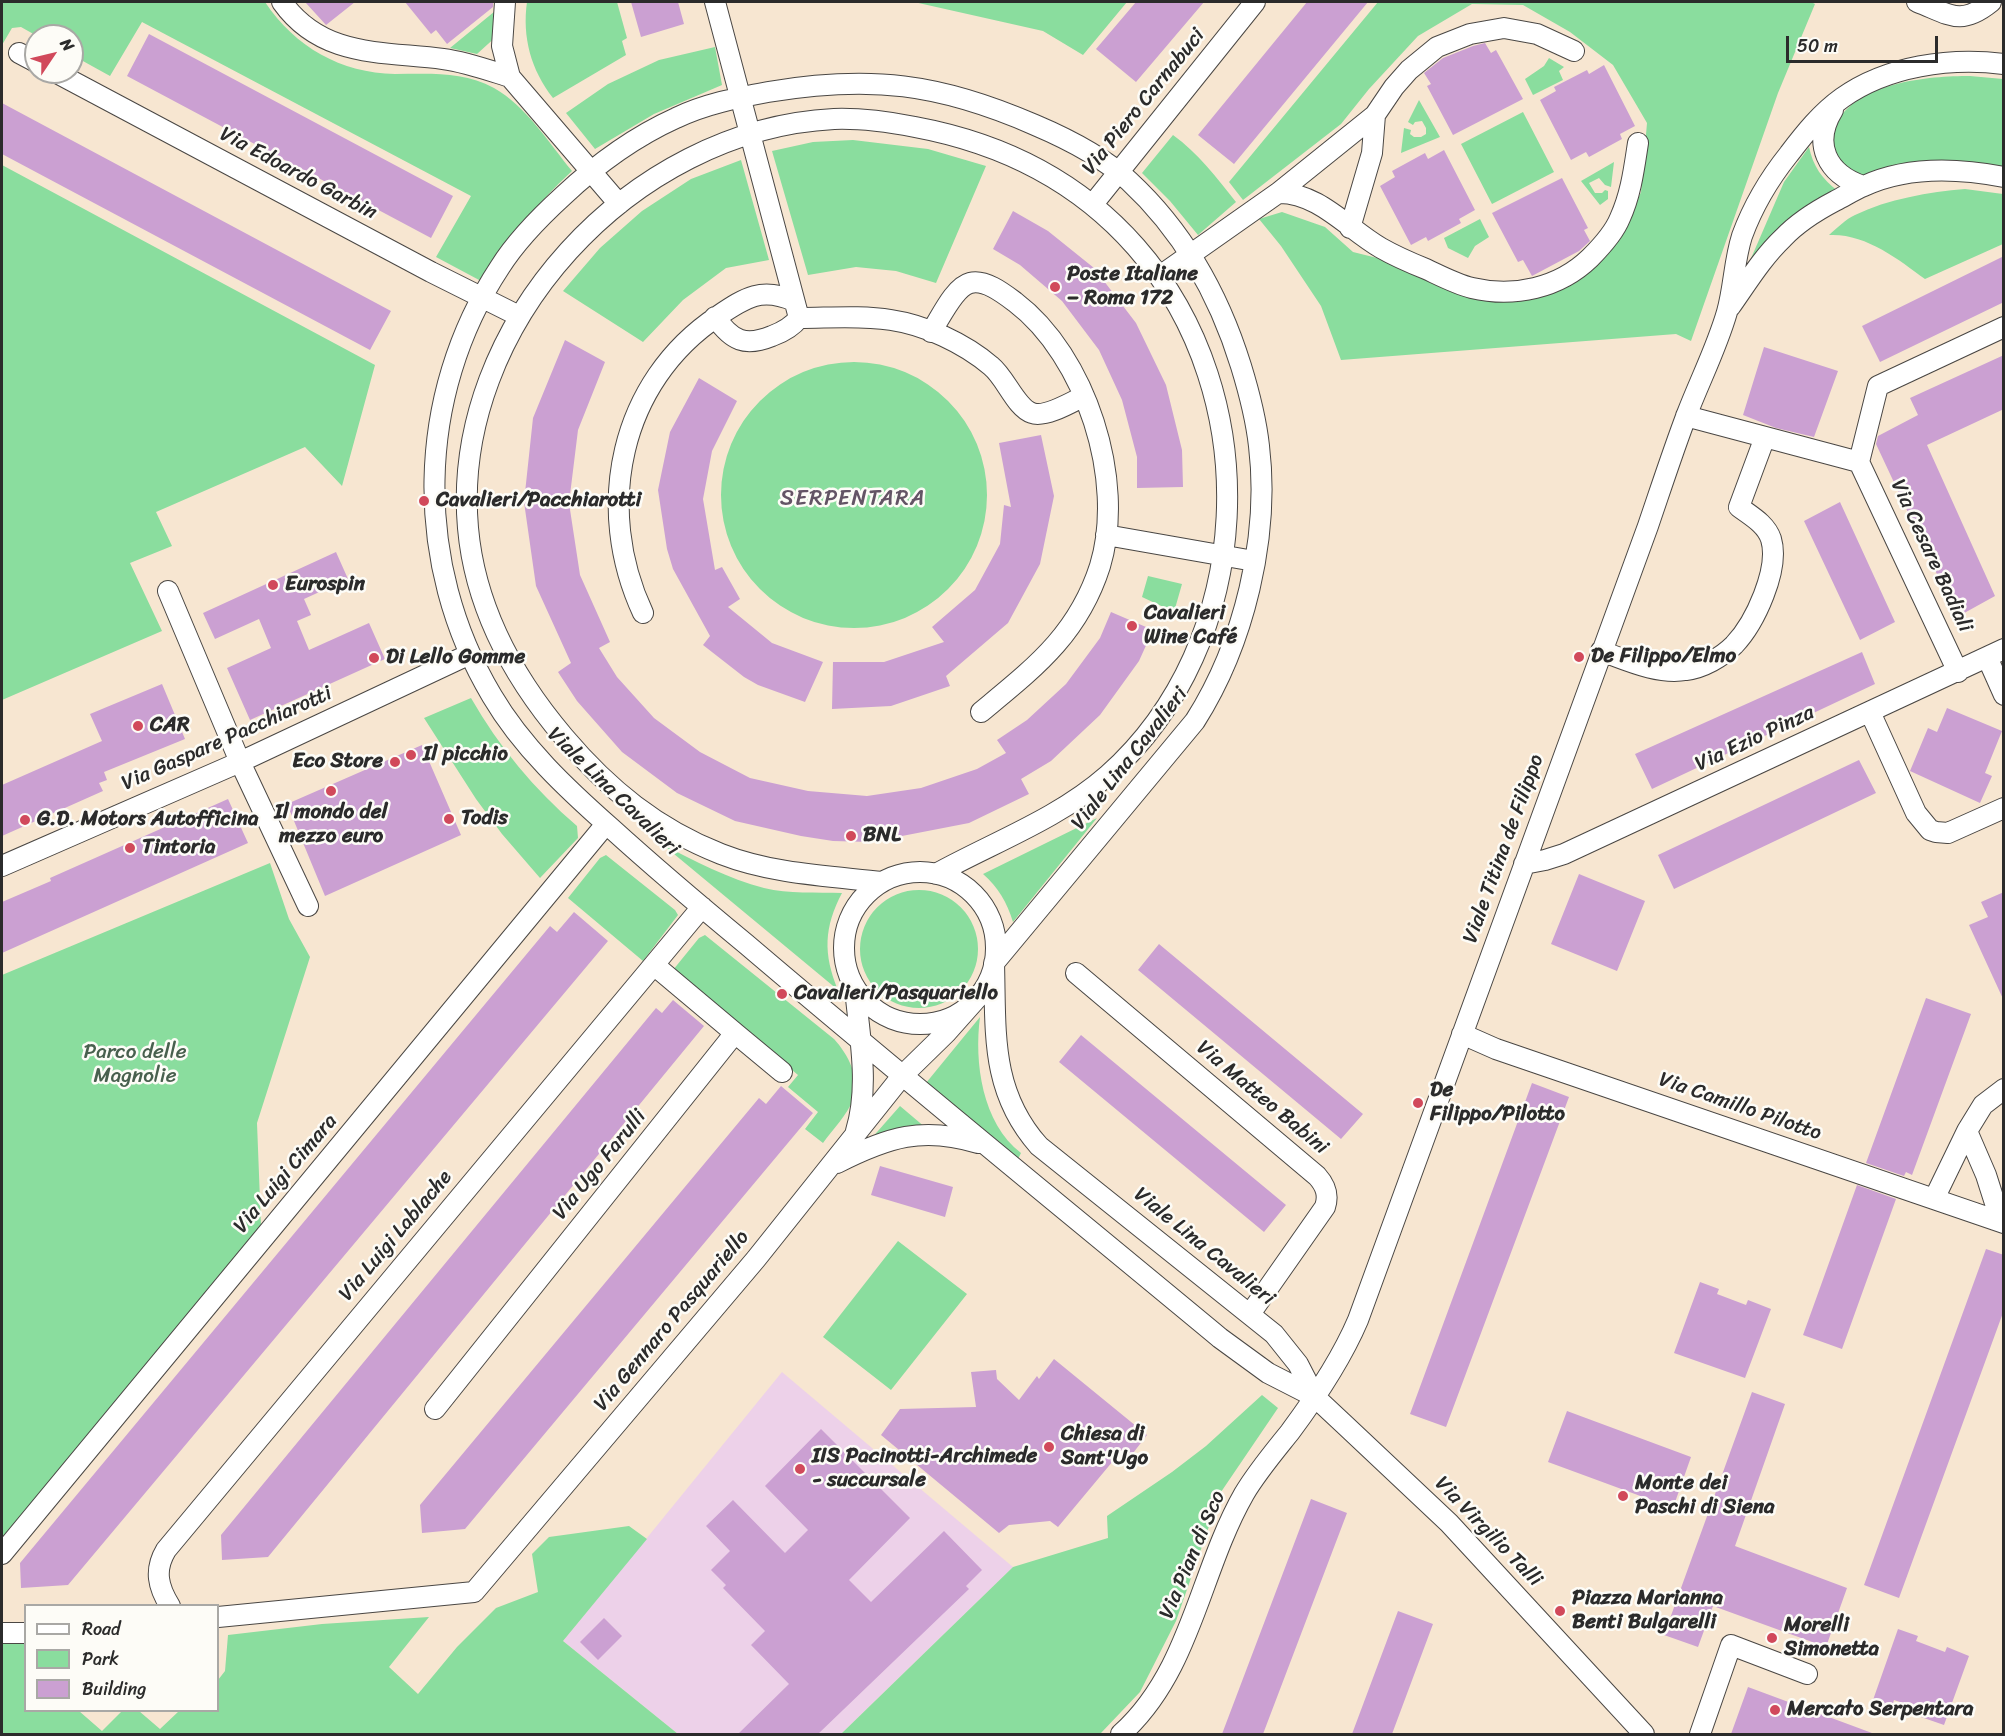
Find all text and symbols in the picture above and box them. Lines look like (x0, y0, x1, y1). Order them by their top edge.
north arrow (24, 24, 84, 84)
street label: Via Piero Carnabuci (1077, 24, 1211, 180)
scale bar (1789, 24, 1940, 62)
text: 50 m (1797, 30, 1838, 62)
text: N (52, 32, 83, 57)
street label: Via Edoardo Garbin (215, 122, 381, 226)
place label: Poste Italiane – Roma 172 (1067, 262, 1198, 312)
marker: Poste Italiane – Roma 172 (1048, 280, 1062, 294)
street label: Via Cesare Badiali (1885, 476, 1977, 636)
district label: SERPENTARA (780, 486, 926, 512)
place label: Cavalieri/Pacchiarotti (436, 488, 641, 514)
marker: Cavalieri/Pacchiarotti (417, 494, 431, 508)
place label: Eurospin (285, 572, 365, 598)
marker: Eurospin (266, 578, 280, 592)
place label: Cavalieri Wine Café (1144, 601, 1237, 651)
marker: Cavalieri Wine Café (1125, 619, 1139, 633)
place label: De Filippo/Elmo (1591, 644, 1736, 670)
place label: Di Lello Gomme (386, 645, 525, 671)
marker: De Filippo/Elmo (1572, 650, 1586, 664)
marker: Di Lello Gomme (367, 651, 381, 665)
street label: Via Gaspare Pacchiarotti (118, 681, 336, 797)
street label: Viale Lina Cavalieri (1066, 683, 1194, 835)
street label: Via Ezio Pinza (1692, 700, 1818, 778)
place label: CAR (150, 713, 190, 739)
marker: CAR (131, 719, 145, 733)
street label: Viale Lina Cavalieri (542, 722, 684, 862)
place label: Il picchio (423, 742, 508, 768)
marker: Il picchio (404, 748, 418, 762)
place label: Eco Store (292, 749, 383, 775)
street label: Viale Titina de Filippo (1458, 751, 1550, 947)
marker: Eco Store (388, 755, 402, 769)
marker: Il mondo del mezzo euro (324, 784, 338, 798)
place label: Il mondo del mezzo euro (275, 800, 387, 850)
place label: Todis (461, 806, 508, 832)
place label: G.D. Motors Autofficina (37, 807, 259, 833)
marker: Todis (442, 812, 456, 826)
marker: G.D. Motors Autofficina (18, 813, 32, 827)
place label: BNL (863, 823, 901, 849)
marker: BNL (844, 829, 858, 843)
place label: Tintoria (142, 835, 216, 861)
marker: Tintoria (123, 841, 137, 855)
place label: Cavalieri/Pasquariello (794, 981, 998, 1007)
marker: Cavalieri/Pasquariello (775, 987, 789, 1001)
street label: Via Matteo Babini (1191, 1036, 1333, 1160)
park label: Parco delle Magnolie (83, 1040, 187, 1090)
street label: Via Camillo Pilotto (1655, 1067, 1825, 1147)
place label: De Filippo/Pilotto (1430, 1078, 1565, 1128)
marker: De Filippo/Pilotto (1411, 1096, 1425, 1110)
street label: Via Ugo Farulli (548, 1105, 652, 1225)
street label: Via Luigi Cimara (229, 1109, 343, 1239)
street label: Via Luigi Lablache (334, 1166, 458, 1306)
street label: Viale Lina Cavalieri (1128, 1182, 1280, 1312)
street label: Via Gennaro Pasquariello (589, 1225, 755, 1417)
place label: Chiesa di Sant'Ugo (1061, 1422, 1148, 1472)
marker: Chiesa di Sant'Ugo (1042, 1440, 1056, 1454)
place label: IIS Pacinotti-Archimede - succursale (812, 1444, 1037, 1494)
marker: IIS Pacinotti-Archimede - succursale (793, 1462, 807, 1476)
place label: Monte dei Paschi di Siena (1635, 1471, 1775, 1521)
street label: Via Virgilio Talli (1429, 1472, 1547, 1592)
street label: Via Pian di Sco (1155, 1487, 1231, 1623)
marker: Monte dei Paschi di Siena (1616, 1489, 1630, 1503)
place label: Piazza Marianna Benti Bulgarelli (1572, 1586, 1723, 1636)
legend (24, 1604, 219, 1712)
marker: Piazza Marianna Benti Bulgarelli (1553, 1604, 1567, 1618)
text: Road (82, 1613, 121, 1645)
place label: Morelli Simonetta (1784, 1613, 1879, 1663)
marker: Morelli Simonetta (1765, 1631, 1779, 1645)
text: Park (82, 1643, 119, 1675)
text: Building (82, 1673, 146, 1705)
place label: Mercato Serpentara (1787, 1697, 1974, 1723)
marker: Mercato Serpentara (1768, 1703, 1782, 1717)

